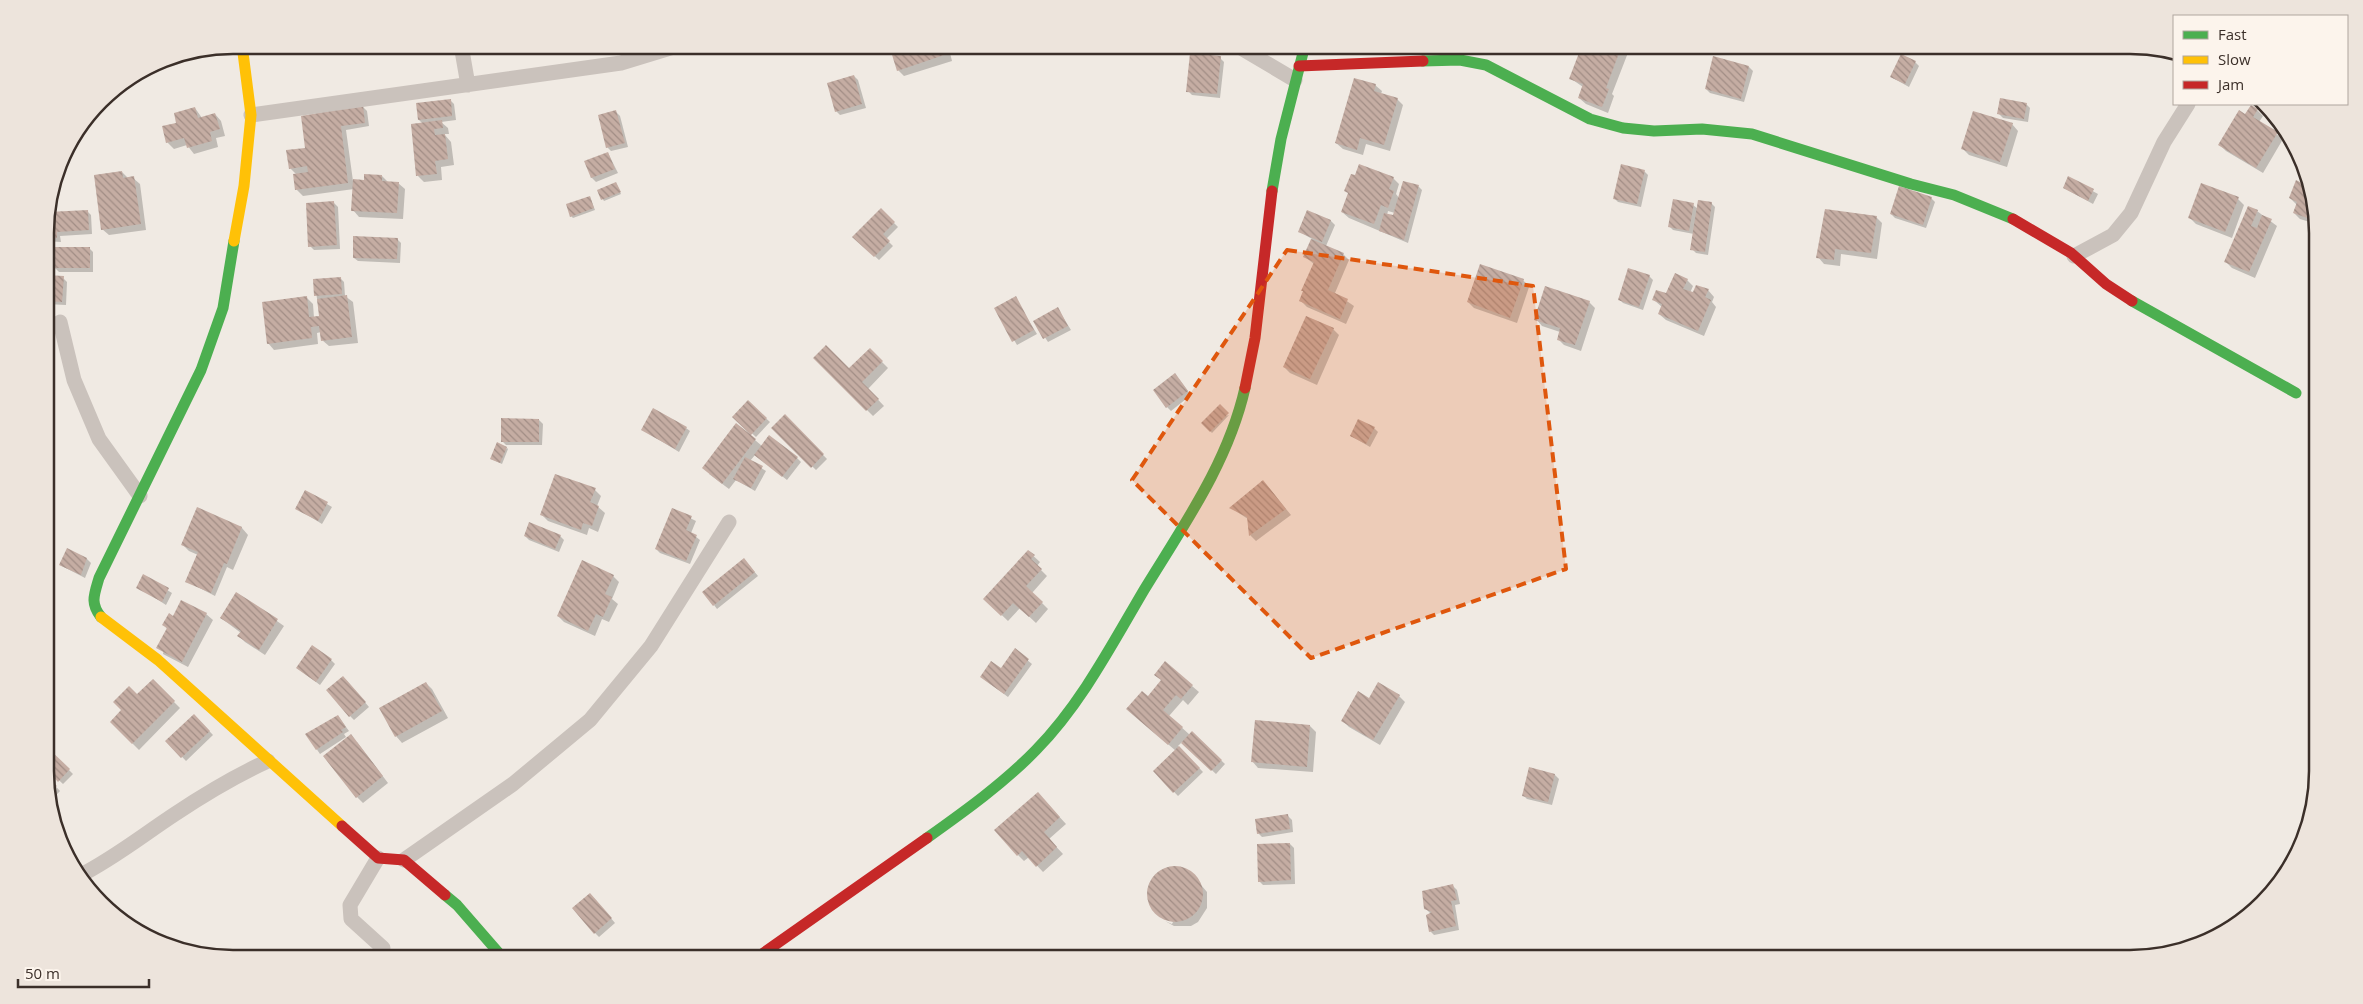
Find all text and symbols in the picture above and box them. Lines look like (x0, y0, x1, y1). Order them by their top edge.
legend (2173, 15, 2348, 105)
text: Fast (2218, 24, 2247, 44)
text: Slow (2218, 49, 2251, 69)
text: Jam (2216, 74, 2244, 94)
scale bar (18, 956, 149, 988)
text: 50 m (25, 963, 60, 983)

